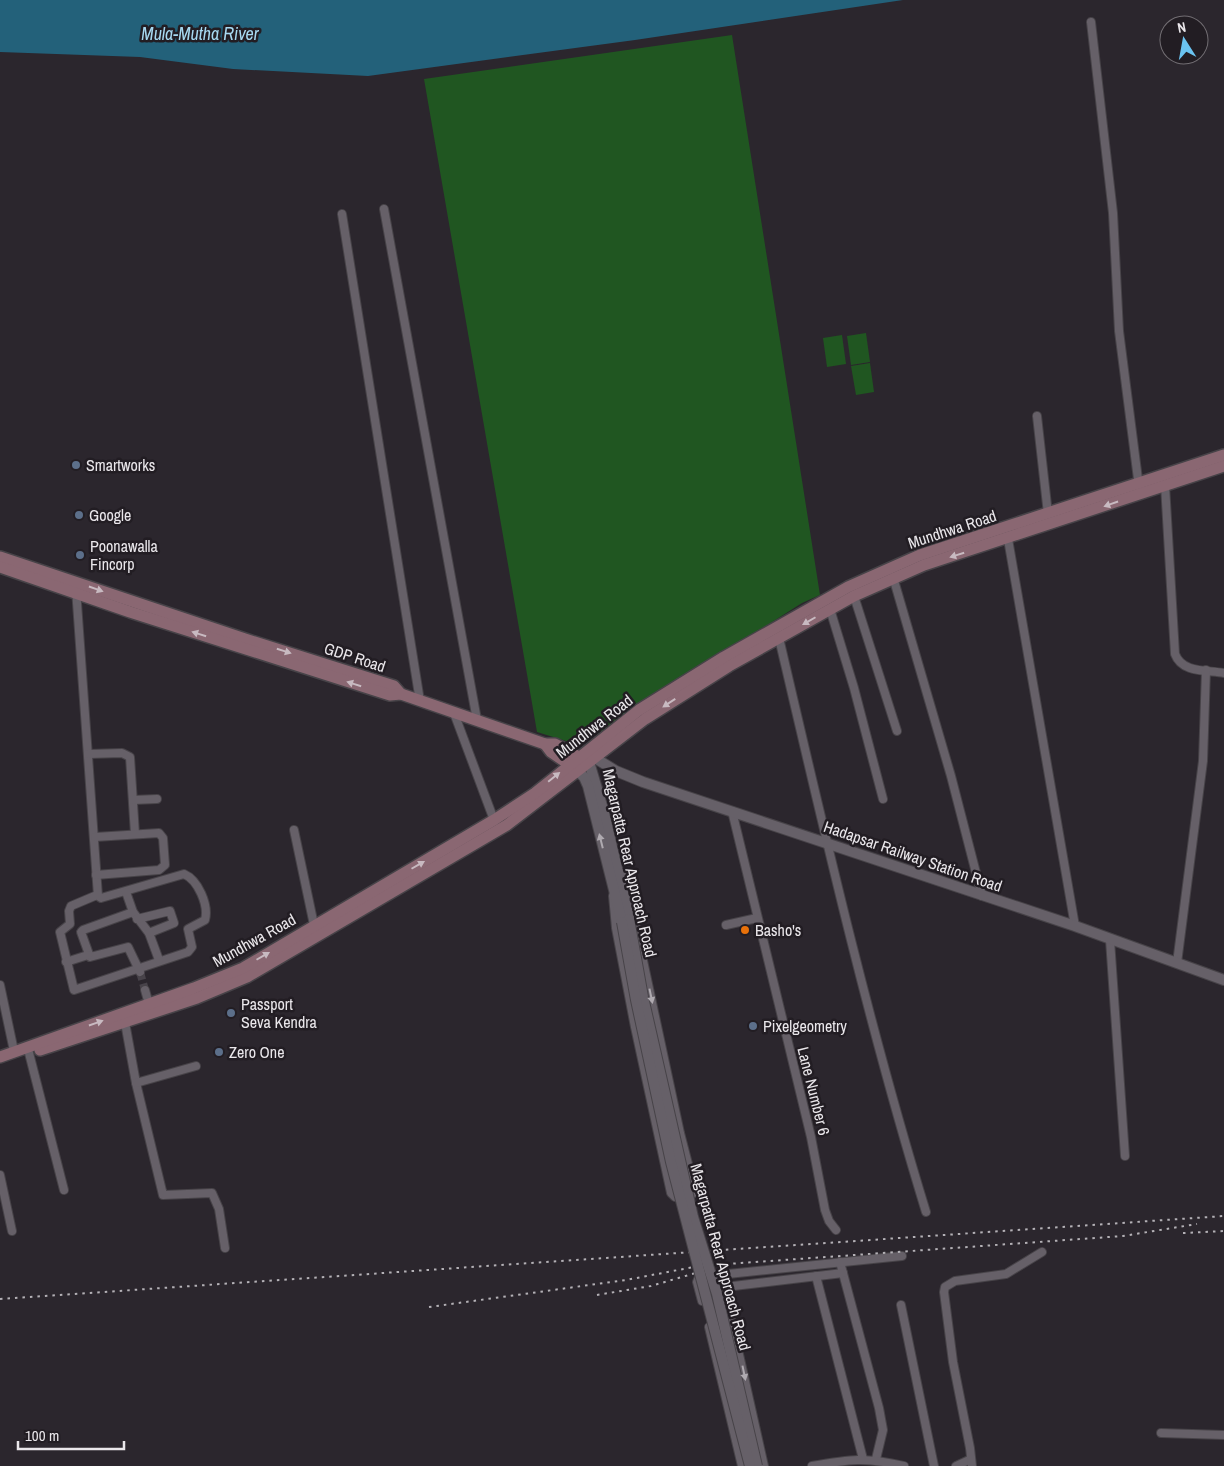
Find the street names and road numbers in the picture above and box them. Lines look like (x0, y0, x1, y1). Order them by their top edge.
street label: Mundhwa Road (905, 504, 999, 554)
street label: GDP Road (322, 637, 388, 677)
street label: Mundhwa Road (551, 689, 637, 763)
street label: Magarpatta Rear Approach Road (598, 767, 662, 959)
street label: Hadapsar Railway Station Road (821, 815, 1005, 897)
street label: Mundhwa Road (208, 908, 300, 972)
street label: Lane Number 6 (792, 1044, 836, 1138)
street label: Magarpatta Rear Approach Road (685, 1161, 757, 1353)

